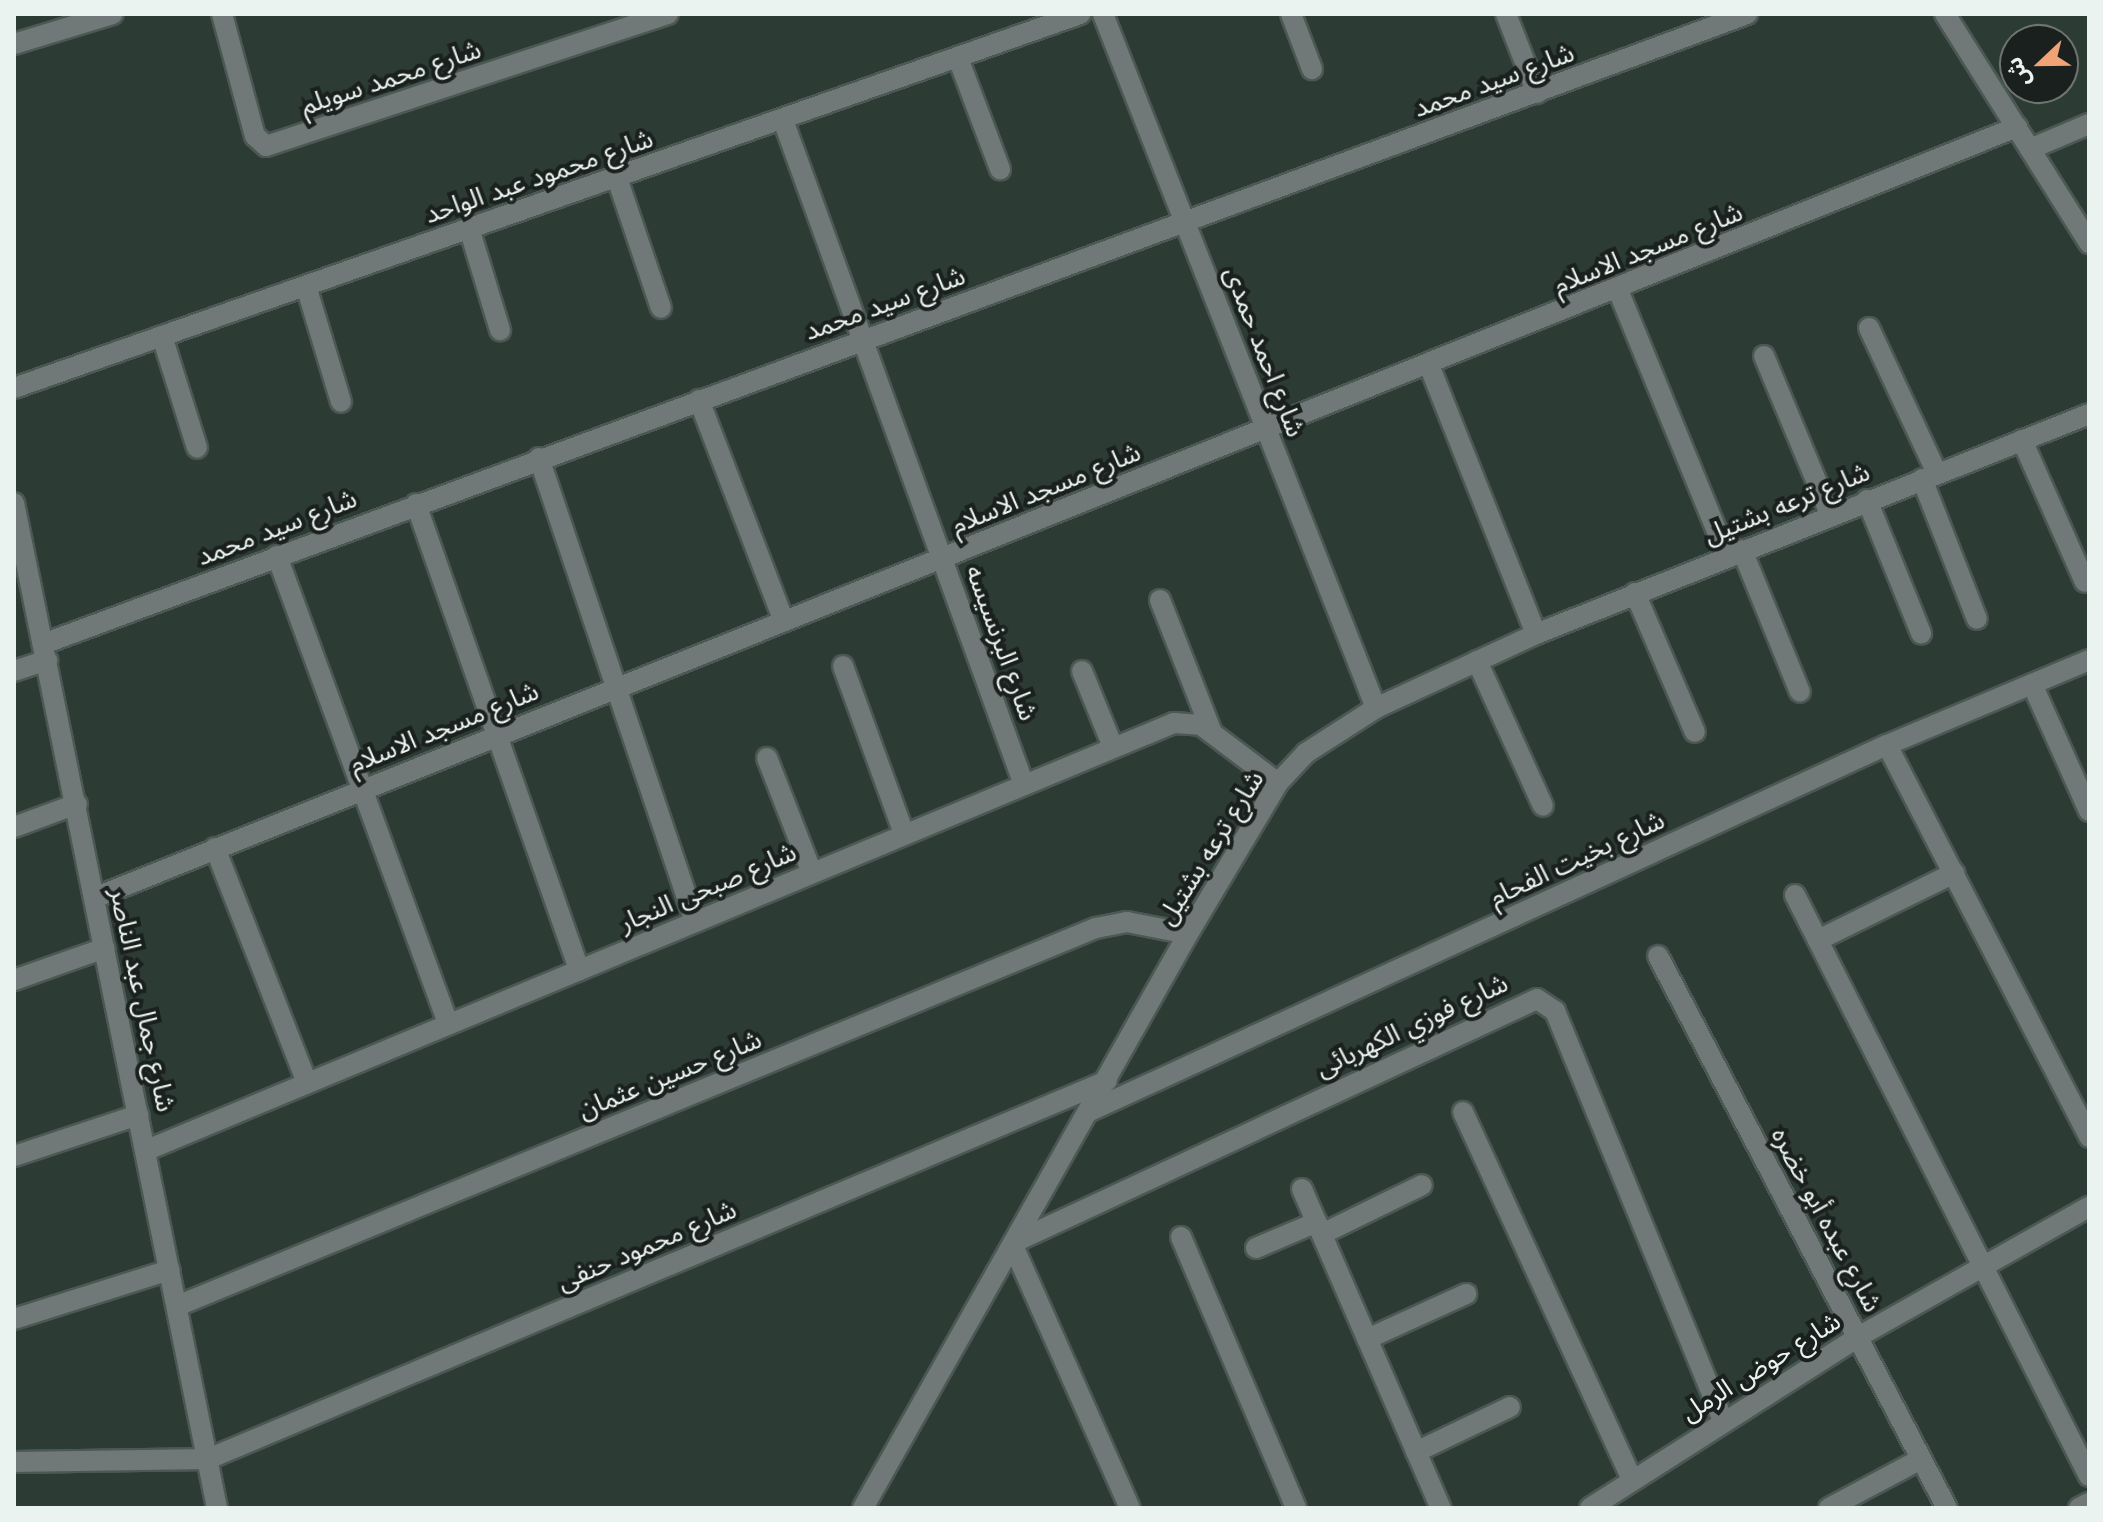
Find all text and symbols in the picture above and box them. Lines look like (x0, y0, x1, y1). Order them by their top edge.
north arrow (1999, 24, 2079, 104)
street label: شارع محمد سويلم (297, 34, 485, 122)
street label: شارع سيد محمد (1409, 38, 1579, 124)
text: ش (2000, 53, 2036, 91)
street label: شارع محمود عبد الواحد (421, 123, 657, 231)
street label: شارع مسجد الاسلام (1549, 197, 1747, 301)
street label: شارع سيد محمد (800, 261, 970, 347)
street label: شارع احمد حمدى (1217, 262, 1311, 442)
street label: شارع مسجد الاسلام (947, 437, 1145, 541)
street label: شارع ترعه بشتيل (1699, 457, 1875, 551)
street label: شارع سيد محمد (193, 483, 361, 573)
street label: شارع البرنسيسه (958, 561, 1044, 725)
street label: شارع مسجد الاسلام (345, 676, 543, 780)
street label: شارع ترعه بشتيل (1151, 765, 1271, 931)
street label: شارع بخيت الفحام (1484, 805, 1670, 913)
street label: شارع صبحى النجار (615, 837, 801, 939)
street label: شارع جمال عبد الناصر (103, 885, 181, 1115)
street label: شارع فوزي الكهربائى (1311, 968, 1513, 1084)
street label: شارع حسين عثمان (574, 1024, 766, 1126)
street label: شارع عبده أبو خضره (1764, 1122, 1888, 1318)
street label: شارع محمود حنفى (553, 1194, 741, 1298)
street label: شارع حوض الرمل (1676, 1306, 1846, 1428)

